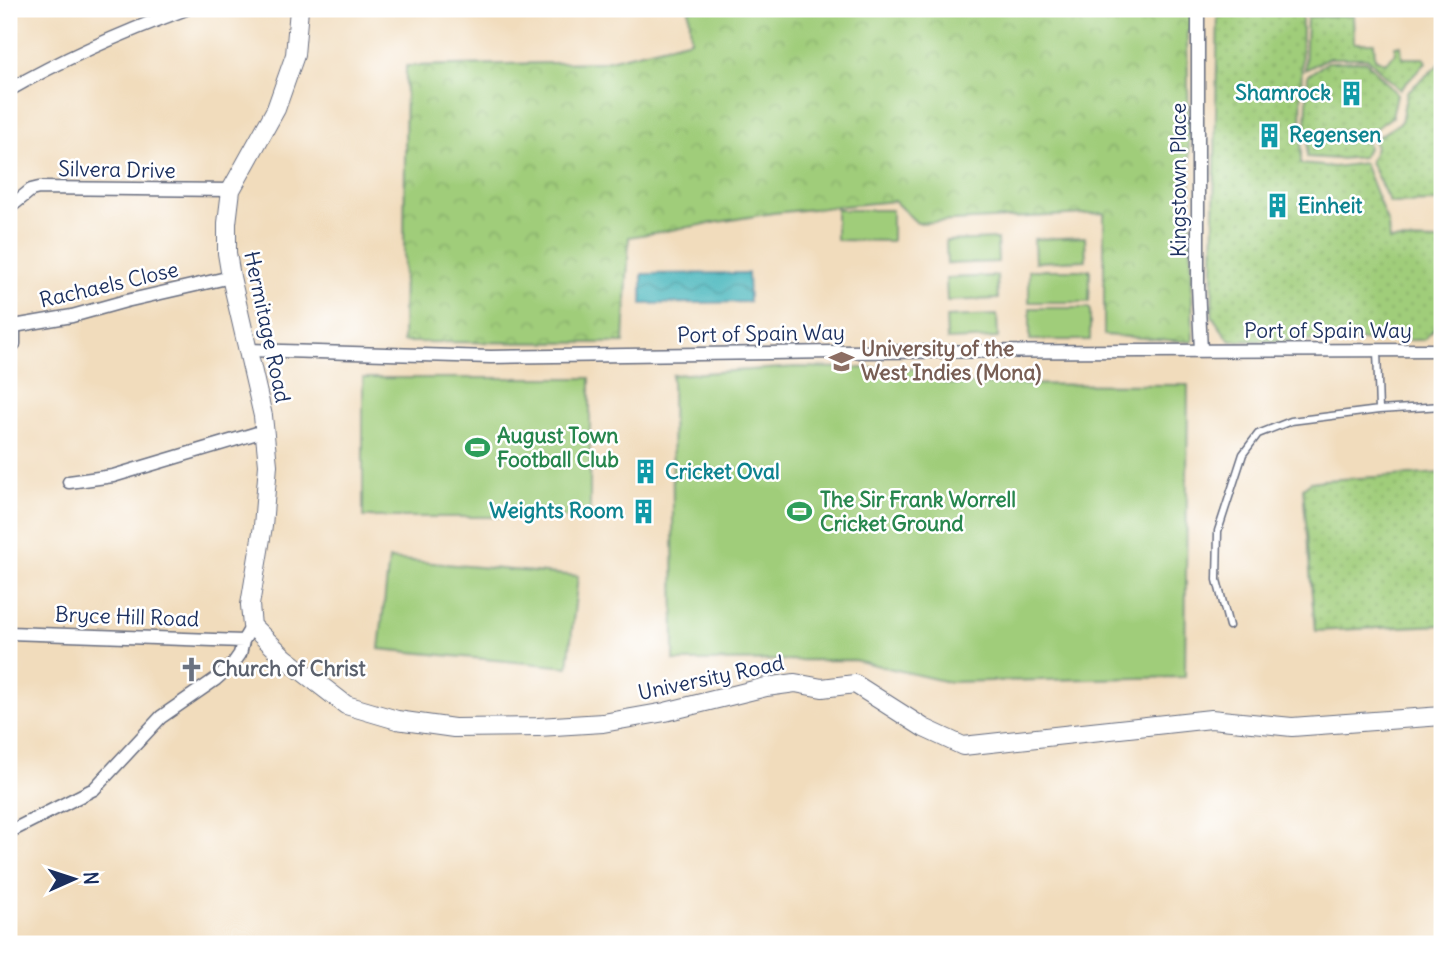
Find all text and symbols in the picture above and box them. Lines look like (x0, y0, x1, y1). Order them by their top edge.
place label: Shamrock (1235, 79, 1331, 106)
building icon: Shamrock (1337, 79, 1365, 107)
street label: Kingstown Place (1165, 103, 1192, 257)
building icon: Regensen (1255, 121, 1283, 149)
place label: Regensen (1289, 121, 1381, 148)
street label: Silvera Drive (58, 155, 176, 184)
building icon: Einheit (1264, 192, 1292, 220)
place label: Einheit (1298, 192, 1363, 219)
street label: Hermitage Road (238, 249, 297, 405)
street label: Rachaels Close (37, 255, 181, 314)
street label: Port of Spain Way (1244, 317, 1412, 344)
street label: Port of Spain Way (677, 319, 845, 348)
place label: University of the West Indies (Mona) (861, 335, 1041, 386)
school or university icon: University of the West Indies (Mona) (827, 347, 855, 375)
place label: August Town Football Club (497, 422, 619, 473)
sports icon: August Town Football Club (463, 434, 491, 462)
building icon: Cricket Oval (631, 458, 659, 486)
place label: Cricket Oval (665, 458, 780, 485)
place label: The Sir Frank Worrell Cricket Ground (820, 486, 1016, 537)
place label: Weights Room (489, 497, 625, 524)
building icon: Weights Room (630, 497, 658, 525)
sports icon: The Sir Frank Worrell Cricket Ground (786, 498, 814, 526)
street label: Bryce Hill Road (54, 600, 200, 633)
street label: University Road (635, 649, 786, 706)
church icon: Church of Christ (178, 655, 206, 683)
place label: Church of Christ (212, 655, 367, 682)
north arrow (38, 844, 108, 914)
text: N (79, 871, 103, 885)

